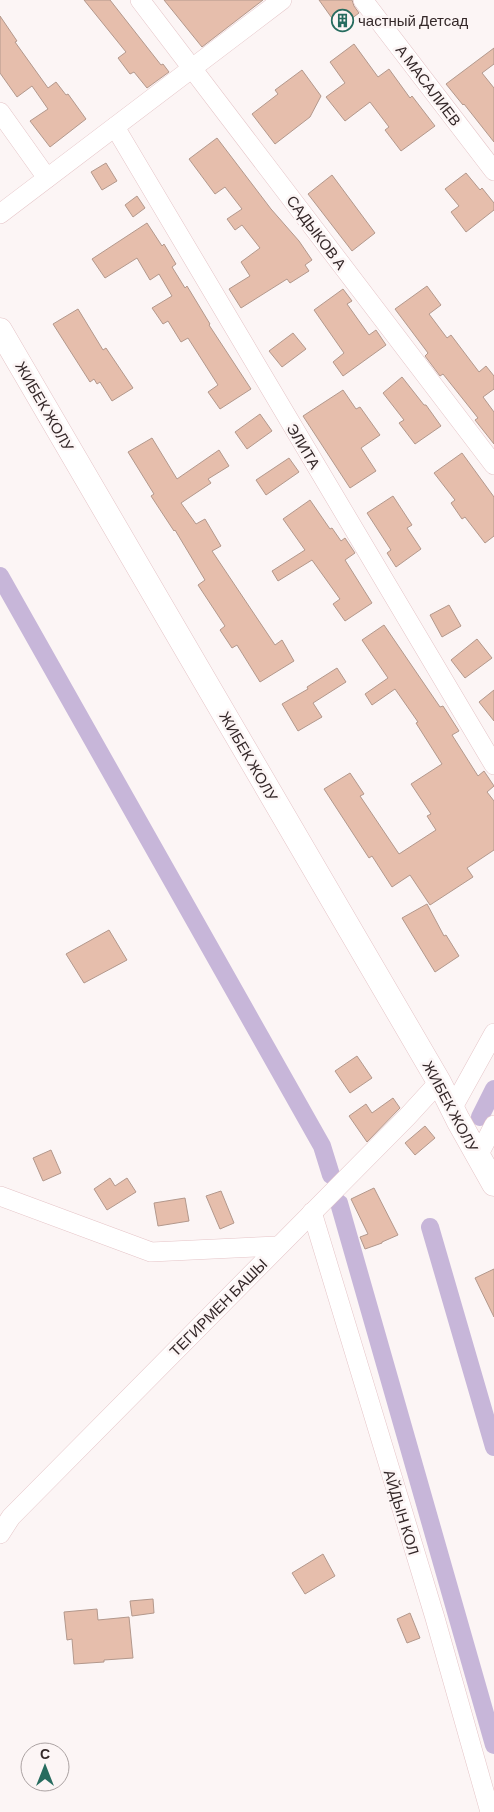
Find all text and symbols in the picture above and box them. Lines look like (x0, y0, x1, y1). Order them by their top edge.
building icon: частный Детсад (330, 8, 354, 32)
place label: частный Детсад (358, 11, 469, 29)
street label: А МАСАЛИЕВ (393, 41, 465, 129)
street label: САДЫКОВ А (283, 192, 351, 272)
street label: ЖИБЕК ЖОЛУ (12, 358, 78, 454)
street label: ЭЛИТА (284, 420, 324, 472)
street label: ЖИБЕК ЖОЛУ (216, 708, 282, 804)
street label: ЖИБЕК ЖОЛУ (419, 1057, 483, 1155)
street label: ТЕГИРМЕН БАШЫ (165, 1254, 271, 1360)
street label: АЙДЫН КОЛ (381, 1467, 423, 1557)
north arrow (20, 1742, 70, 1792)
text: С (40, 1745, 50, 1762)

